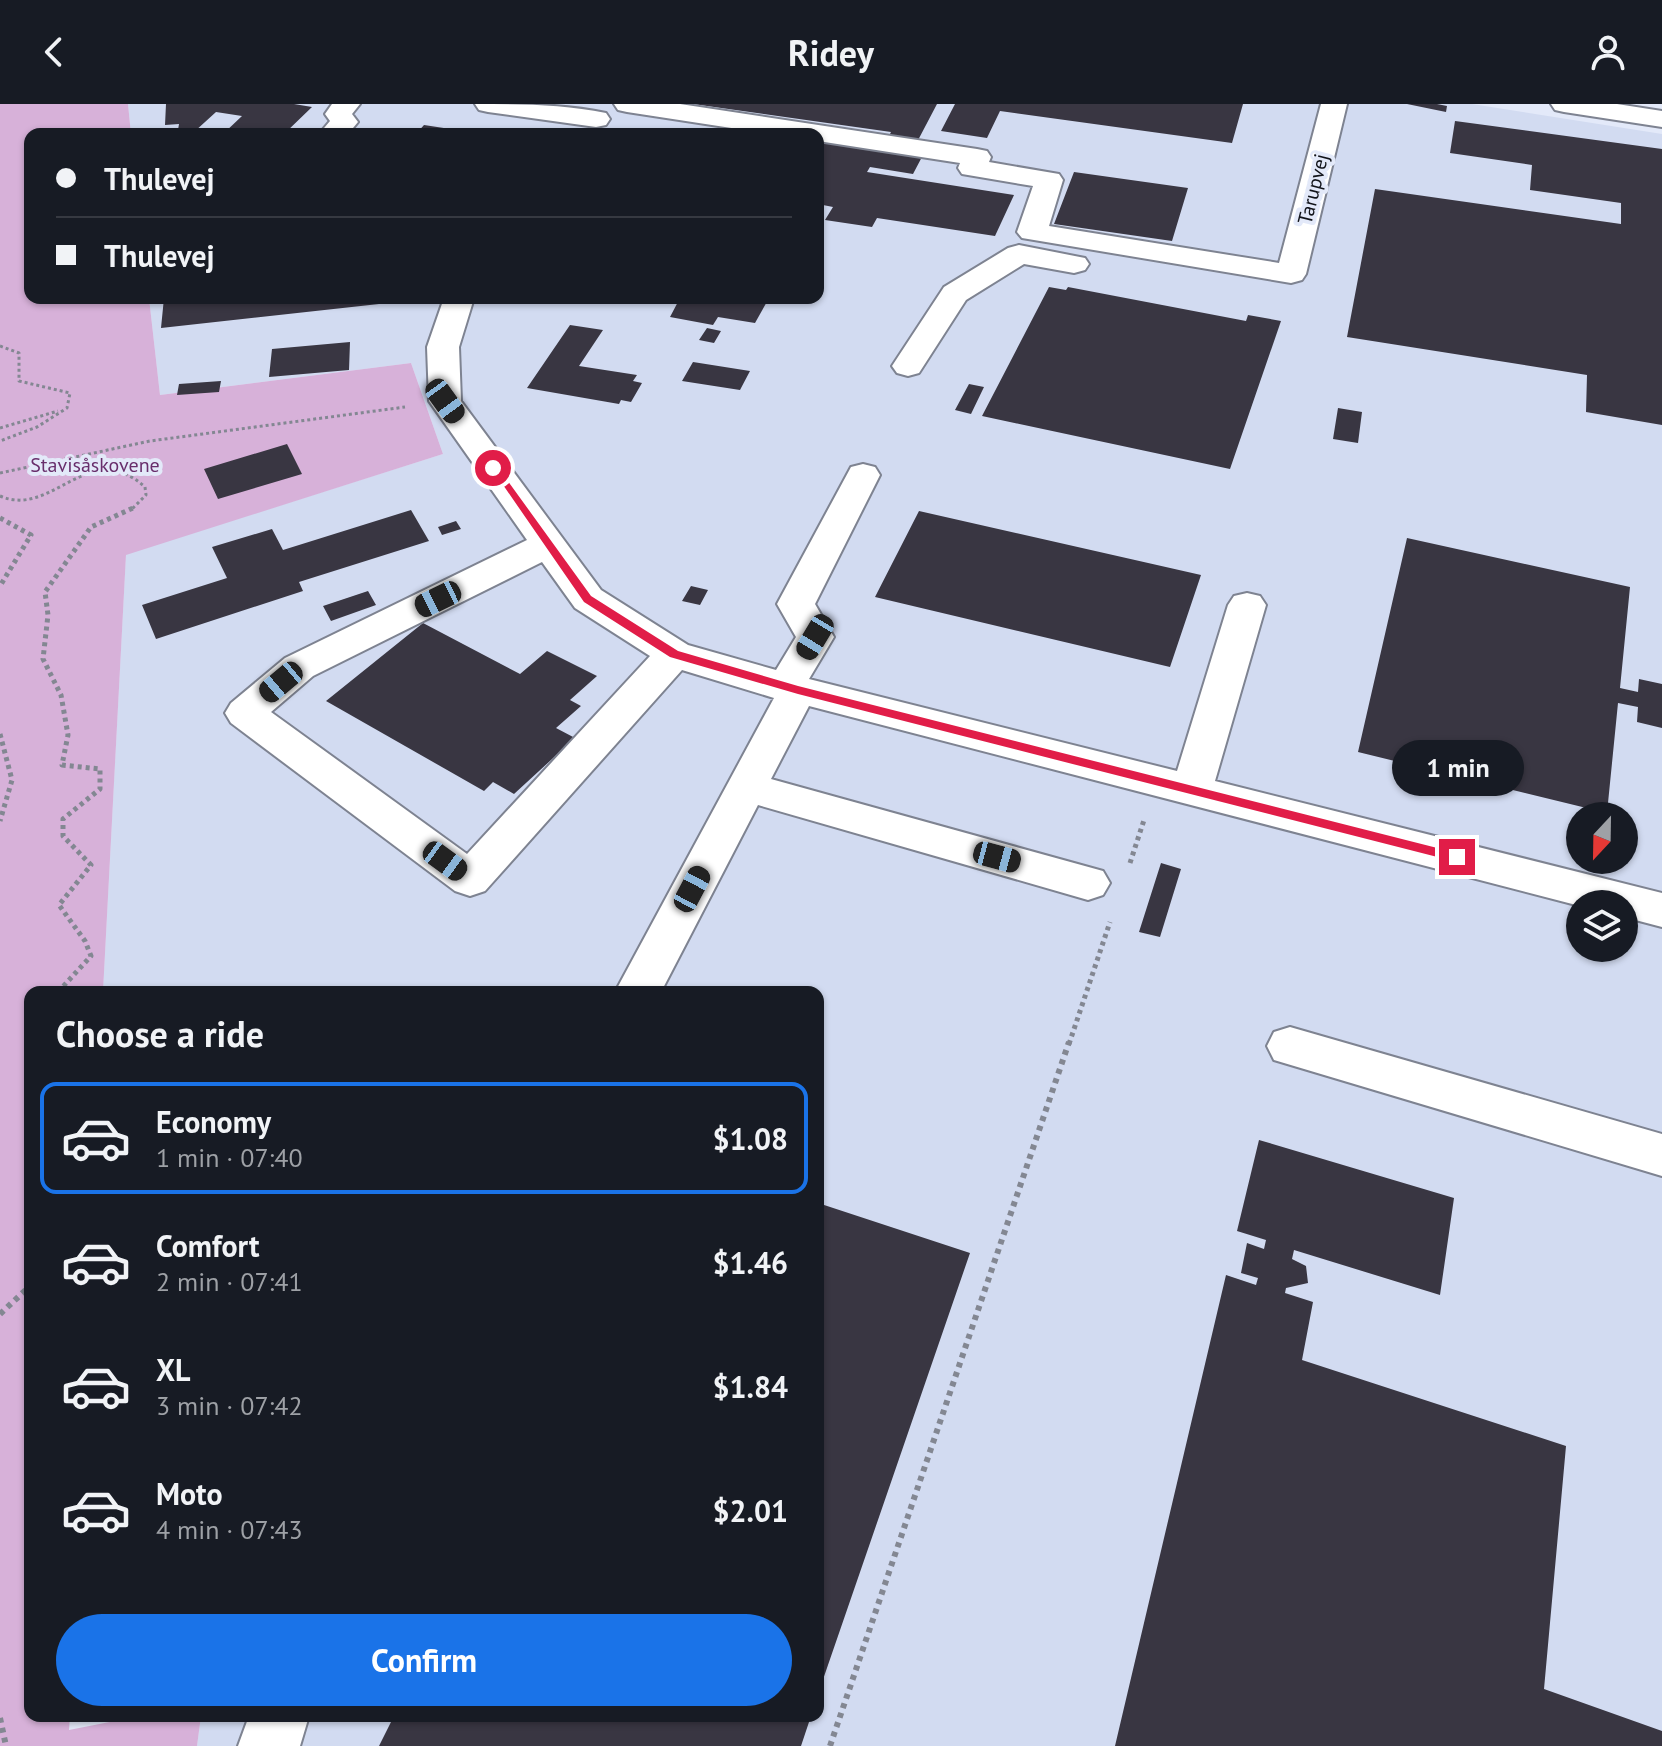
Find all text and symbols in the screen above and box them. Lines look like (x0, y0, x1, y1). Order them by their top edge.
text: Ridey (788, 29, 874, 76)
icon: back (32, 30, 76, 74)
icon: person (1586, 30, 1630, 74)
street label: Tarupvej (1292, 151, 1334, 227)
text: Thulevej (104, 159, 215, 198)
text: Thulevej (104, 236, 215, 275)
car (421, 375, 469, 427)
route start (475, 450, 511, 486)
park label: Stavisåskovene (30, 452, 160, 478)
car (411, 578, 465, 620)
car (792, 610, 838, 664)
car (255, 657, 307, 707)
callout: 1 min (1391, 741, 1523, 797)
text: 1 min (1426, 751, 1490, 784)
north arrow (1566, 802, 1638, 874)
map controls (1566, 802, 1638, 962)
car (419, 837, 471, 885)
car (971, 839, 1023, 875)
route end (1439, 839, 1475, 875)
car (670, 862, 714, 916)
button: layers (1566, 890, 1638, 962)
text: Choose a ride (56, 1010, 264, 1057)
icon: car (60, 1102, 132, 1174)
text: Economy (156, 1102, 271, 1141)
text: $1.08 (713, 1119, 788, 1158)
text: 1 min · 07:40 (156, 1141, 303, 1174)
icon: car (60, 1226, 132, 1298)
text: Comfort (156, 1226, 259, 1265)
text: $1.46 (713, 1243, 788, 1282)
text: 2 min · 07:41 (156, 1265, 303, 1298)
icon: car (60, 1350, 132, 1422)
text: XL (156, 1350, 190, 1389)
text: $1.84 (713, 1367, 788, 1406)
text: 3 min · 07:42 (156, 1389, 303, 1422)
icon: car (60, 1474, 132, 1546)
text: Moto (156, 1474, 223, 1513)
text: $2.01 (713, 1491, 788, 1530)
text: 4 min · 07:43 (156, 1513, 303, 1546)
button: Confirm (56, 1614, 792, 1706)

